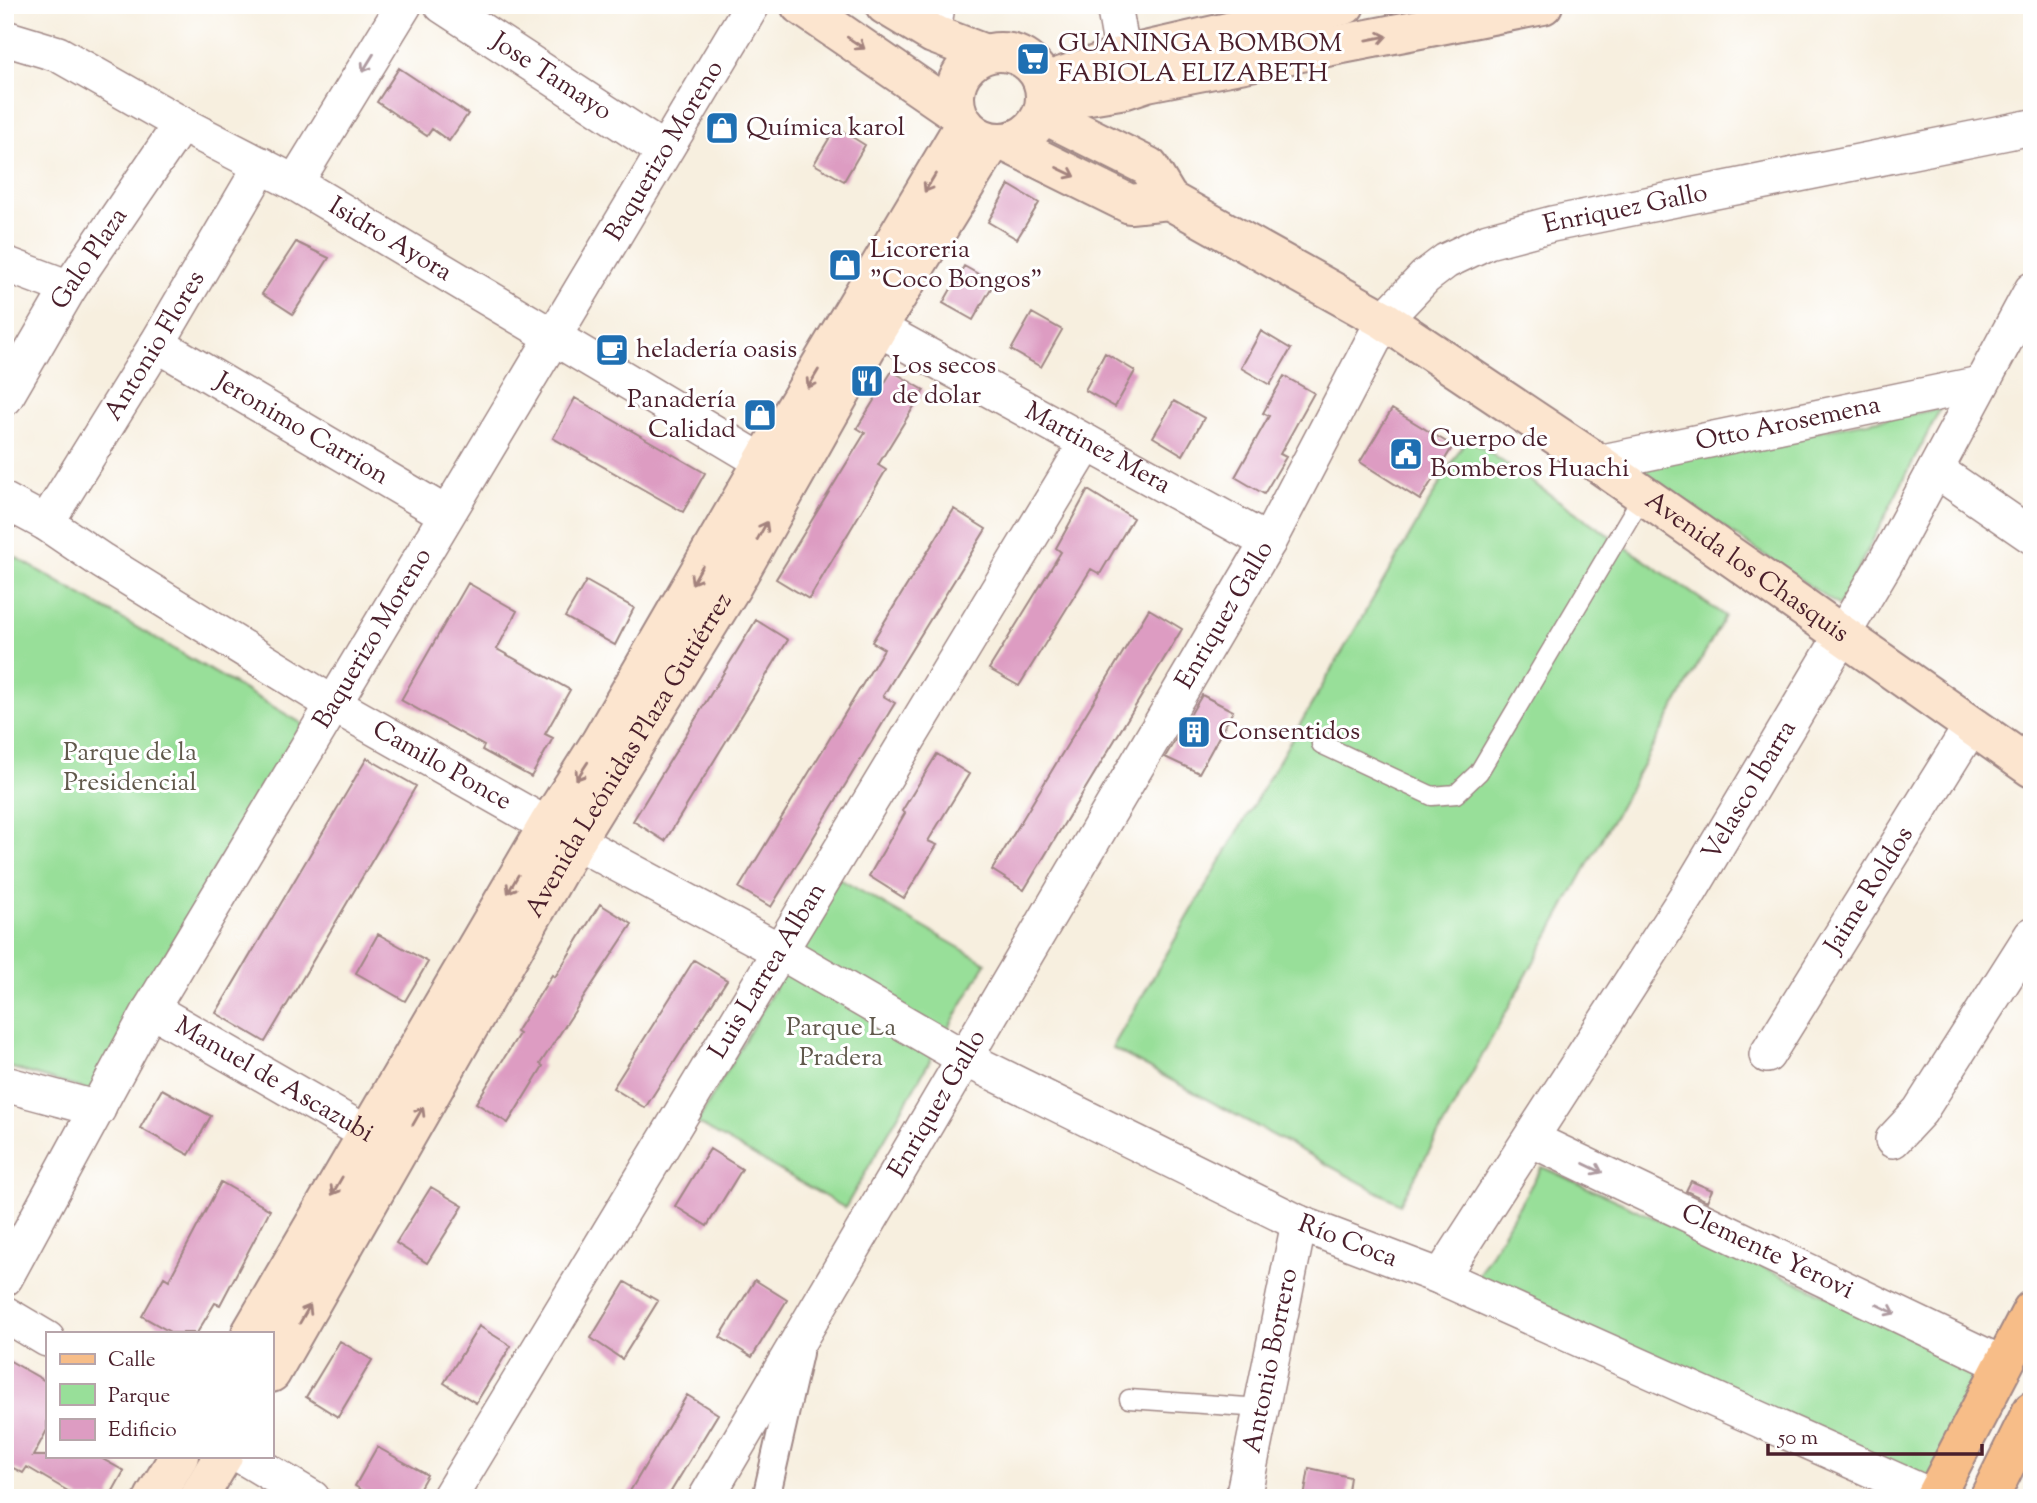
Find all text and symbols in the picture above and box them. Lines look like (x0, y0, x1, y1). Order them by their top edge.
street label: Jose Tamayo (482, 23, 619, 130)
place label: GUANINGA BOMBOM FABIOLA ELIZABETH (1058, 26, 1342, 93)
one-way arrow (1365, 30, 1388, 44)
one-way arrow (846, 36, 865, 50)
supermarket icon: GUANINGA BOMBOM FABIOLA ELIZABETH (1014, 40, 1052, 78)
one-way arrow (361, 53, 375, 73)
street label: Baquerizo Moreno (596, 54, 733, 249)
shop icon: Química karol (703, 109, 741, 147)
place label: Química karol (746, 110, 905, 147)
one-way arrow (1055, 166, 1076, 180)
one-way arrow (922, 173, 936, 193)
street label: Enriquez Gallo (1539, 175, 1711, 244)
street label: Isidro Ayora (321, 188, 459, 291)
street label: Galo Plaza (42, 200, 137, 316)
place label: Licoreria "Coco Bongos" (870, 232, 1043, 299)
shop icon: Licoreria "Coco Bongos" (826, 246, 864, 284)
street label: Antonio Flores (95, 264, 215, 428)
cafe icon: heladería oasis (593, 331, 631, 369)
place label: heladería oasis (636, 332, 797, 369)
place label: Los secos de dolar (892, 348, 996, 415)
restaurant icon: Los secos de dolar (848, 362, 886, 400)
street label: Jeronimo Carrion (206, 363, 396, 495)
one-way arrow (806, 368, 820, 388)
place label: Panadería Calidad (627, 382, 736, 449)
street label: Otto Arosemena (1692, 387, 1884, 461)
street label: Martinez Mera (1018, 394, 1177, 504)
shop icon: Panadería Calidad (741, 396, 779, 434)
place label: Cuerpo de Bomberos Huachi (1430, 421, 1629, 488)
public building icon: Cuerpo de Bomberos Huachi (1387, 435, 1425, 473)
street label: Avenida los Chasquis (1637, 483, 1856, 652)
one-way arrow (756, 521, 769, 542)
street label: Enriquez Gallo (1167, 534, 1283, 696)
street label: Baquerizo Moreno (304, 541, 441, 736)
one-way arrow (690, 564, 704, 584)
street label: Avenida Leónidas Plaza Gutiérrez (516, 586, 742, 925)
street label: Camilo Ponce (365, 711, 518, 820)
building icon: Consentidos (1175, 713, 1213, 751)
street label: Velasco Ibarra (1693, 713, 1806, 868)
place label: Consentidos (1218, 714, 1360, 751)
park label: Parque de la Presidencial (63, 735, 197, 802)
one-way arrow (575, 761, 590, 780)
street label: Jaime Roldos (1815, 819, 1923, 963)
one-way arrow (506, 873, 520, 893)
street label: Luis Larrea Alban (700, 876, 835, 1066)
street label: Manuel de Ascazubi (168, 1008, 380, 1152)
park label: Parque La Pradera (786, 1010, 896, 1077)
street label: Enriquez Gallo (879, 1023, 996, 1185)
one-way arrow (411, 1107, 425, 1127)
one-way arrow (1582, 1162, 1603, 1176)
one-way arrow (330, 1175, 343, 1196)
street label: Clemente Yerovi (1675, 1195, 1860, 1309)
street label: Río Coca (1293, 1206, 1403, 1277)
street label: Antonio Borrero (1234, 1265, 1308, 1457)
one-way arrow (1875, 1303, 1896, 1316)
one-way arrow (298, 1304, 312, 1324)
legend (46, 1332, 273, 1458)
text: Calle (108, 1346, 156, 1376)
text: Parque (108, 1382, 170, 1412)
scale bar (1768, 1412, 1981, 1456)
text: Edificio (108, 1416, 177, 1446)
text: 50 m (1777, 1424, 1818, 1454)

